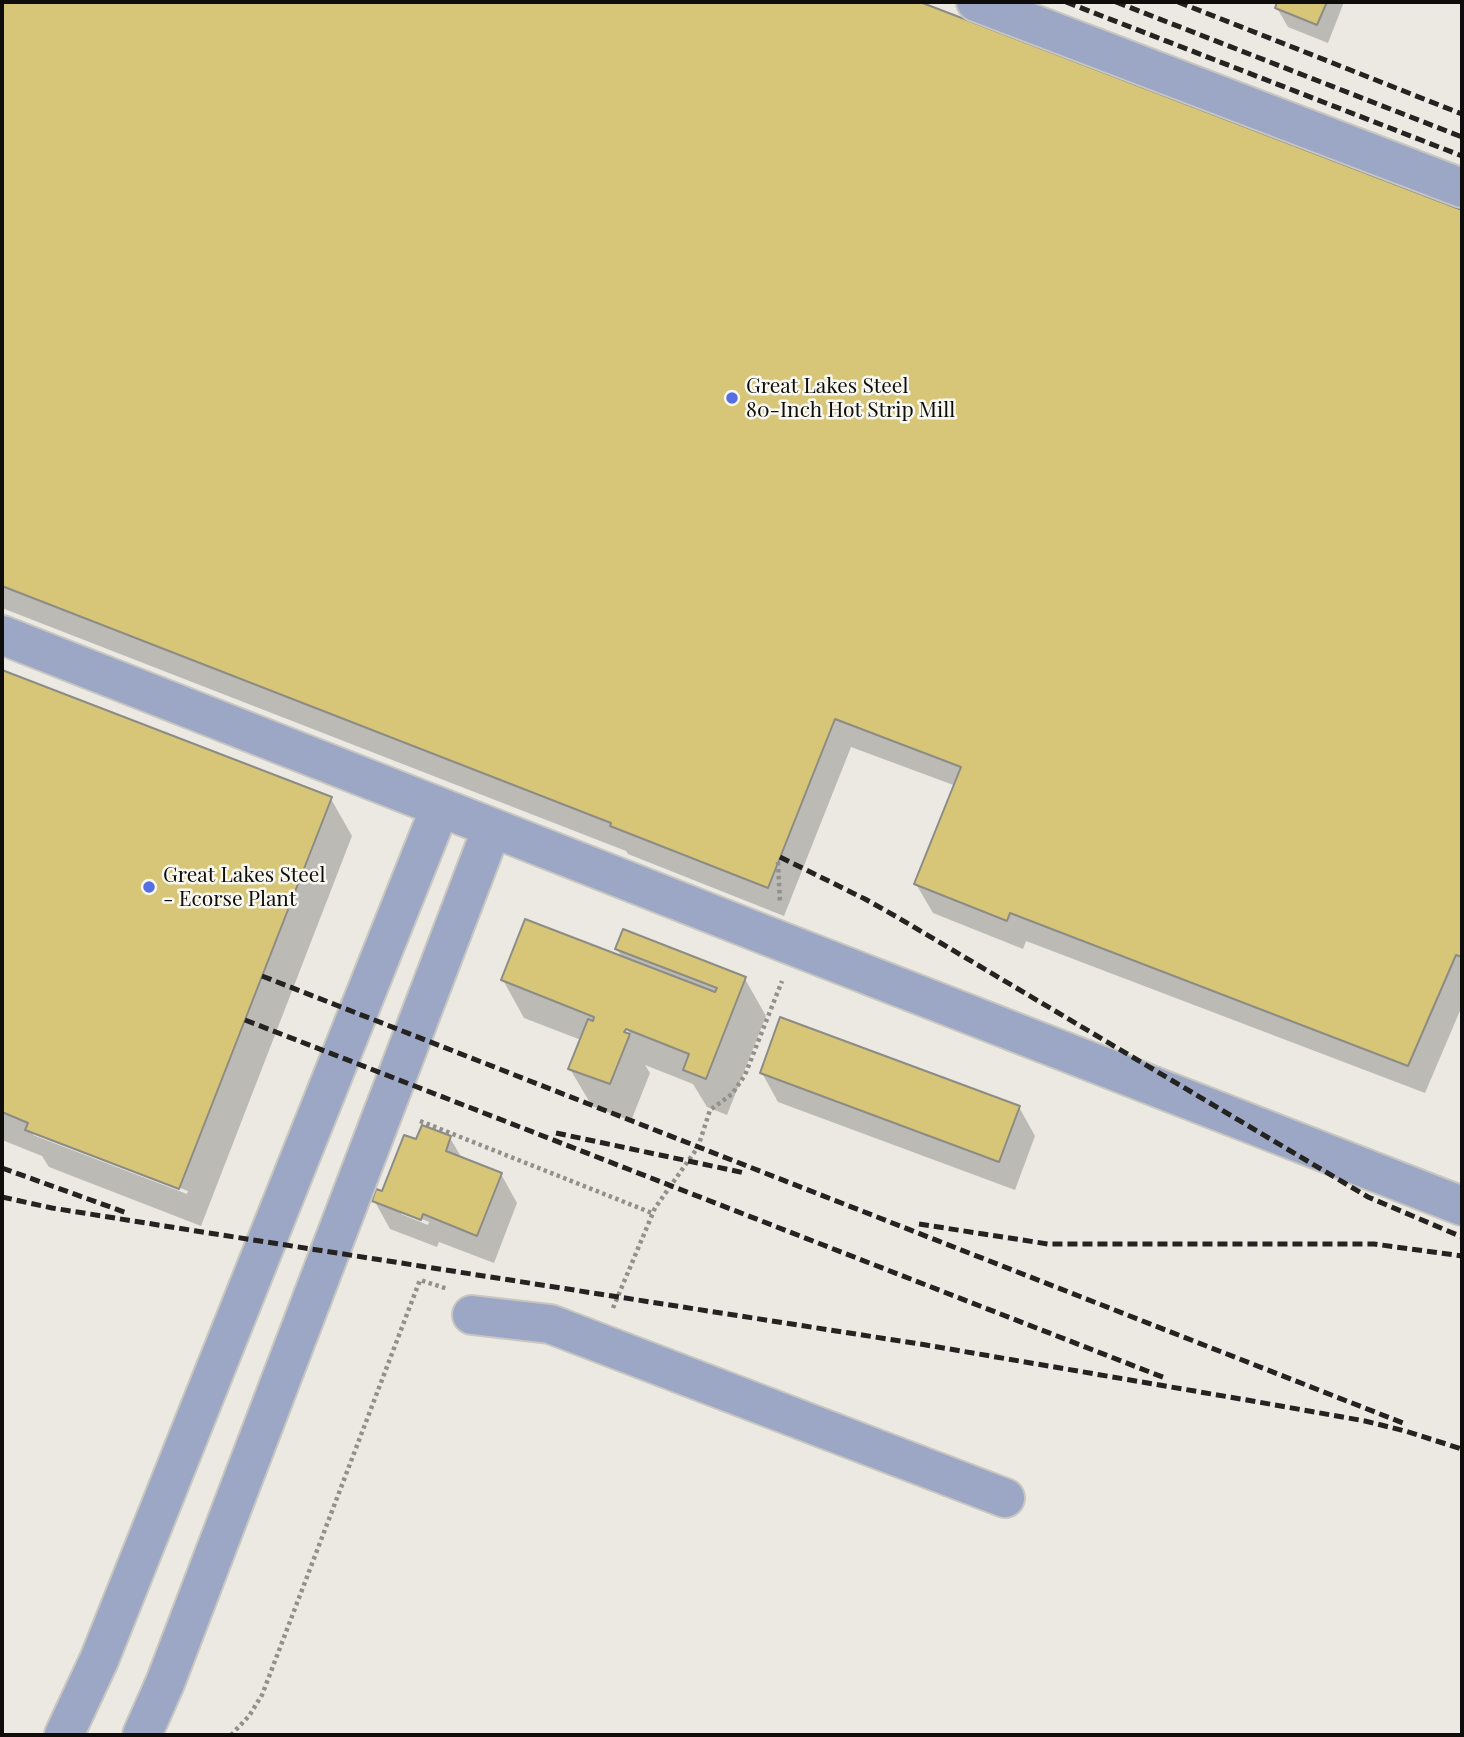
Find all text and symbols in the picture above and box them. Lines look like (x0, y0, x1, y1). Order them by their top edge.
place label: Great Lakes Steel 80-Inch Hot Strip Mill (746, 373, 955, 423)
marker: Great Lakes Steel 80-Inch Hot Strip Mill (724, 390, 740, 406)
place label: Great Lakes Steel - Ecorse Plant (163, 862, 325, 912)
marker: Great Lakes Steel - Ecorse Plant (141, 879, 157, 895)

